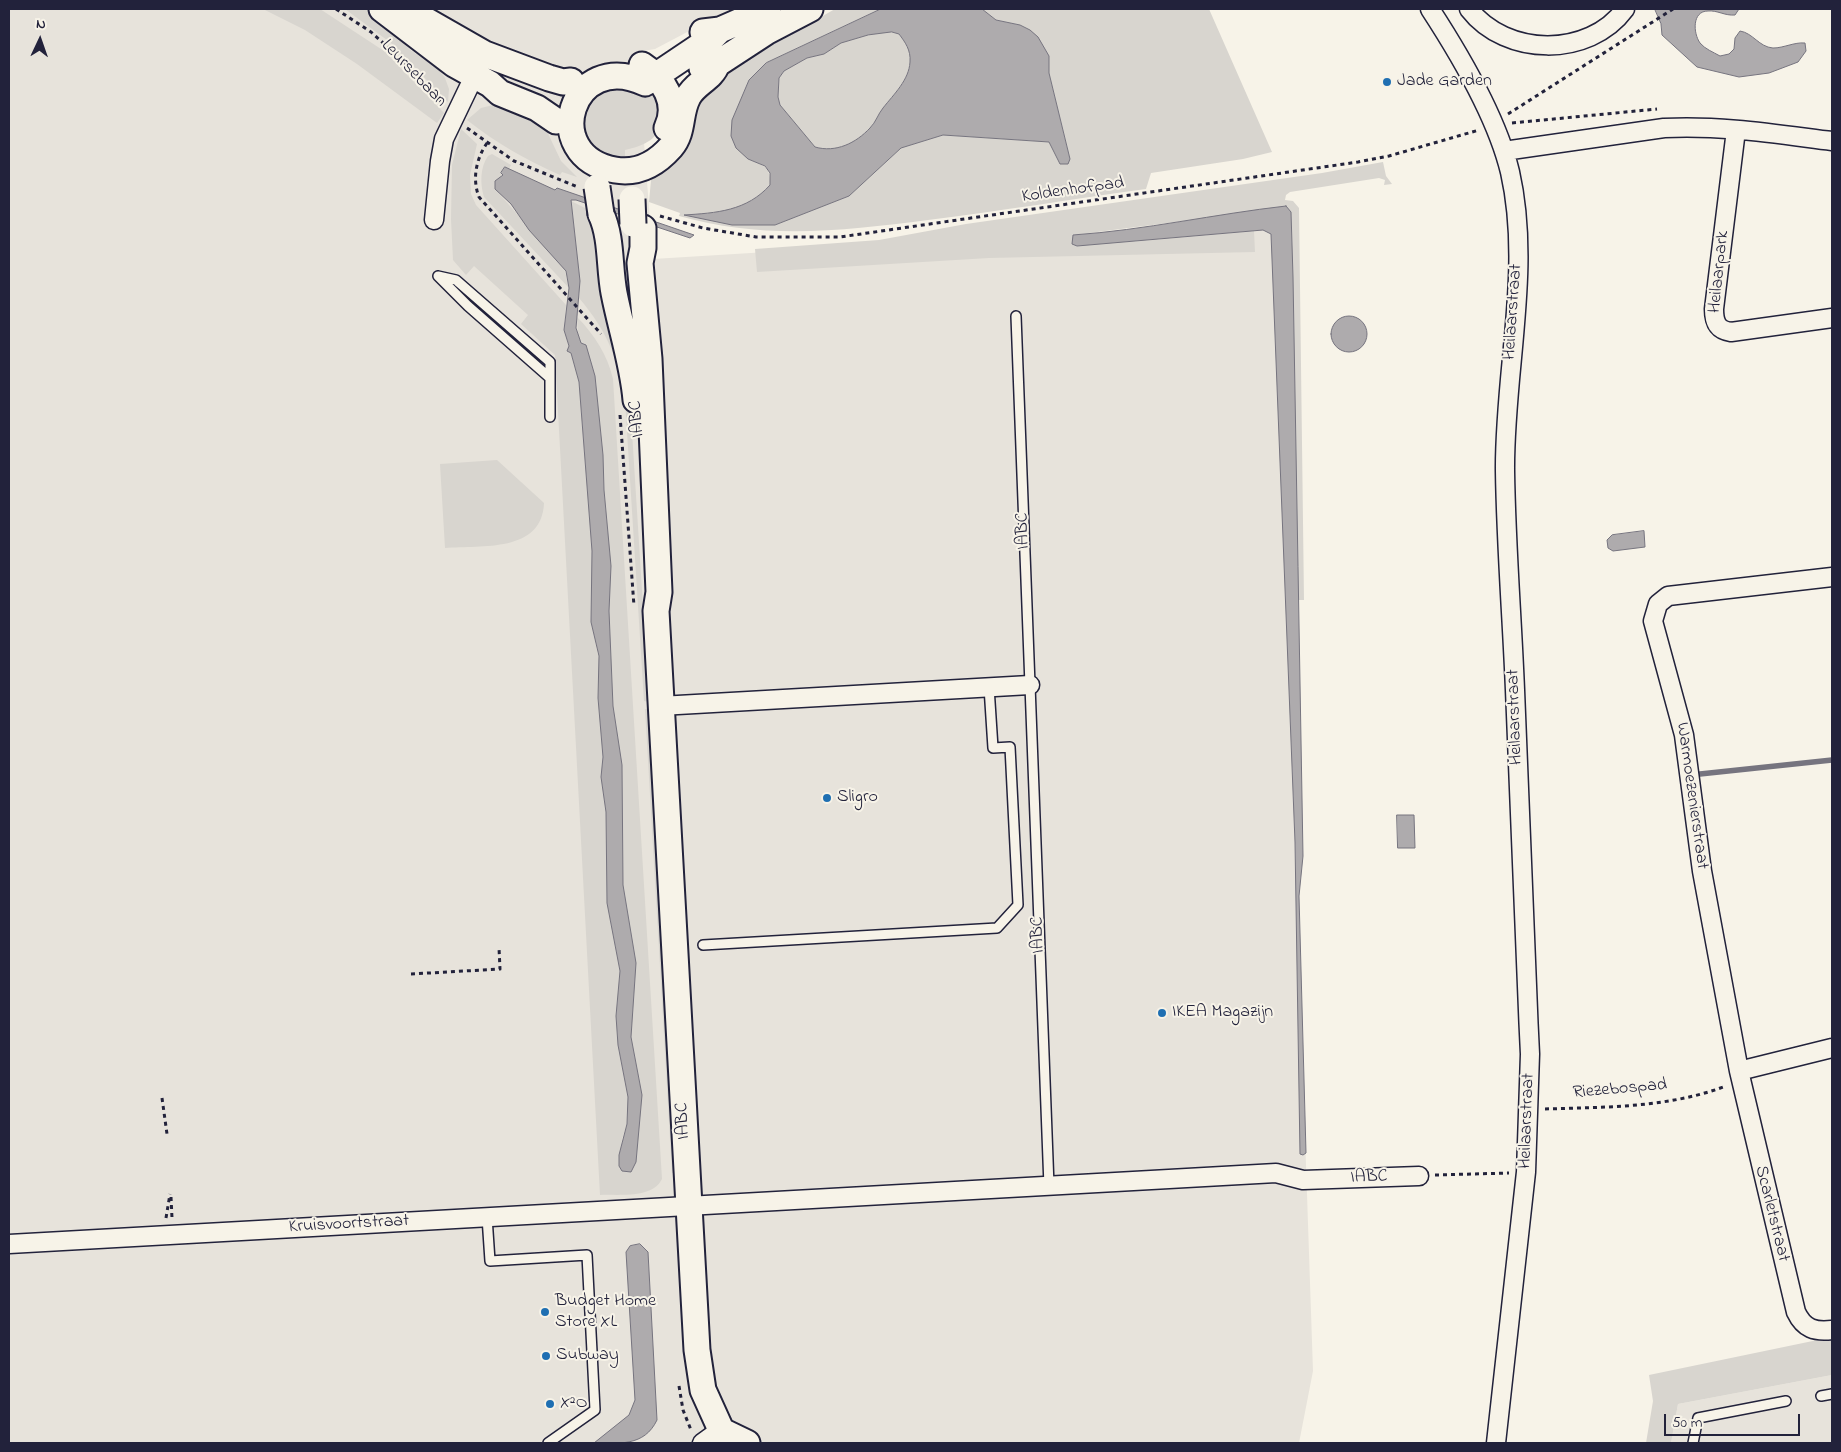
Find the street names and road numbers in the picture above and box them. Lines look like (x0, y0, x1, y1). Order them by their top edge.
street label: Leursebaan (376, 36, 450, 112)
street label: Koldenhofpad (1021, 173, 1125, 209)
street label: Heilaarpark (1705, 230, 1735, 314)
street label: Heilaarstraat (1500, 263, 1528, 361)
street label: IABC (626, 399, 650, 439)
street label: IABC (1013, 512, 1035, 550)
street label: Heilaarstraat (1504, 669, 1528, 765)
street label: Warmoezenierstraat (1670, 721, 1712, 871)
street label: IABC (1028, 916, 1050, 954)
street label: Heilaarstraat (1516, 1073, 1540, 1169)
street label: Riezebospad (1572, 1075, 1668, 1105)
street label: IABC (672, 1102, 696, 1140)
street label: Scarletstraat (1749, 1164, 1793, 1264)
street label: IABC (1350, 1167, 1388, 1189)
street label: Kruisvoortstraat (288, 1211, 410, 1239)

